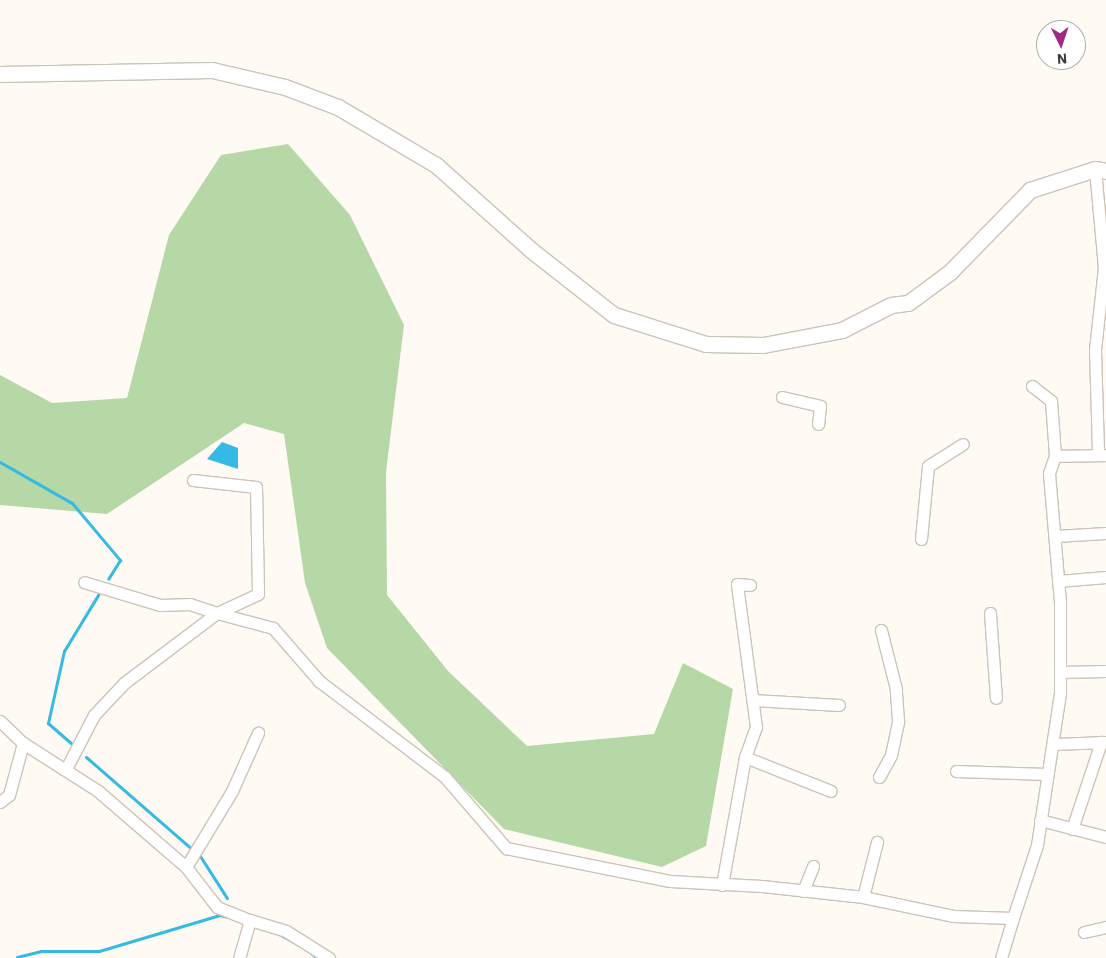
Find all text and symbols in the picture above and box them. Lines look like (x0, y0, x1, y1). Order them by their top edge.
north arrow (1036, 20, 1086, 70)
text: N (1056, 50, 1068, 68)

